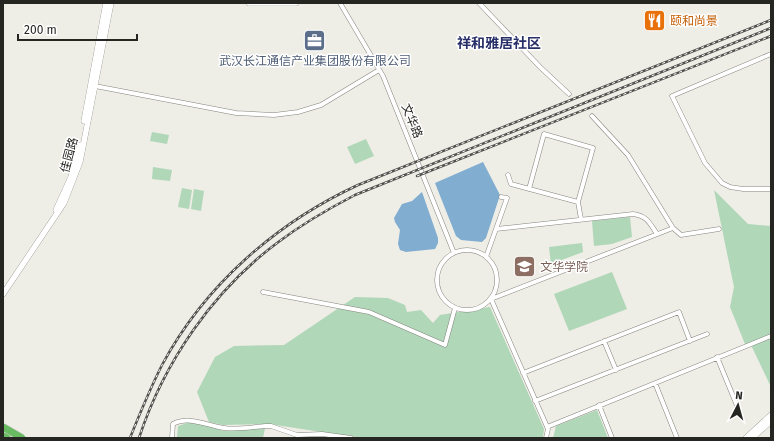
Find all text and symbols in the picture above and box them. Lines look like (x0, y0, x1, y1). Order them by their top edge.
restaurant icon: 颐和尚景 (642, 8, 668, 34)
place label: 颐和尚景 (670, 14, 718, 28)
scale bar (18, 16, 137, 42)
text: 200 m (24, 23, 57, 37)
office icon: 武汉长江通信产业集团股份有限公司 (302, 27, 328, 53)
district label: 祥和雅居社区 (457, 35, 541, 52)
place label: 武汉长江通信产业集团股份有限公司 (219, 54, 411, 68)
street label: 文华路 (399, 102, 425, 140)
street label: 佳园路 (58, 136, 80, 174)
school or university icon: 文华学院 (511, 254, 537, 280)
place label: 文华学院 (540, 260, 588, 274)
north arrow (718, 385, 758, 425)
text: N (735, 389, 743, 402)

